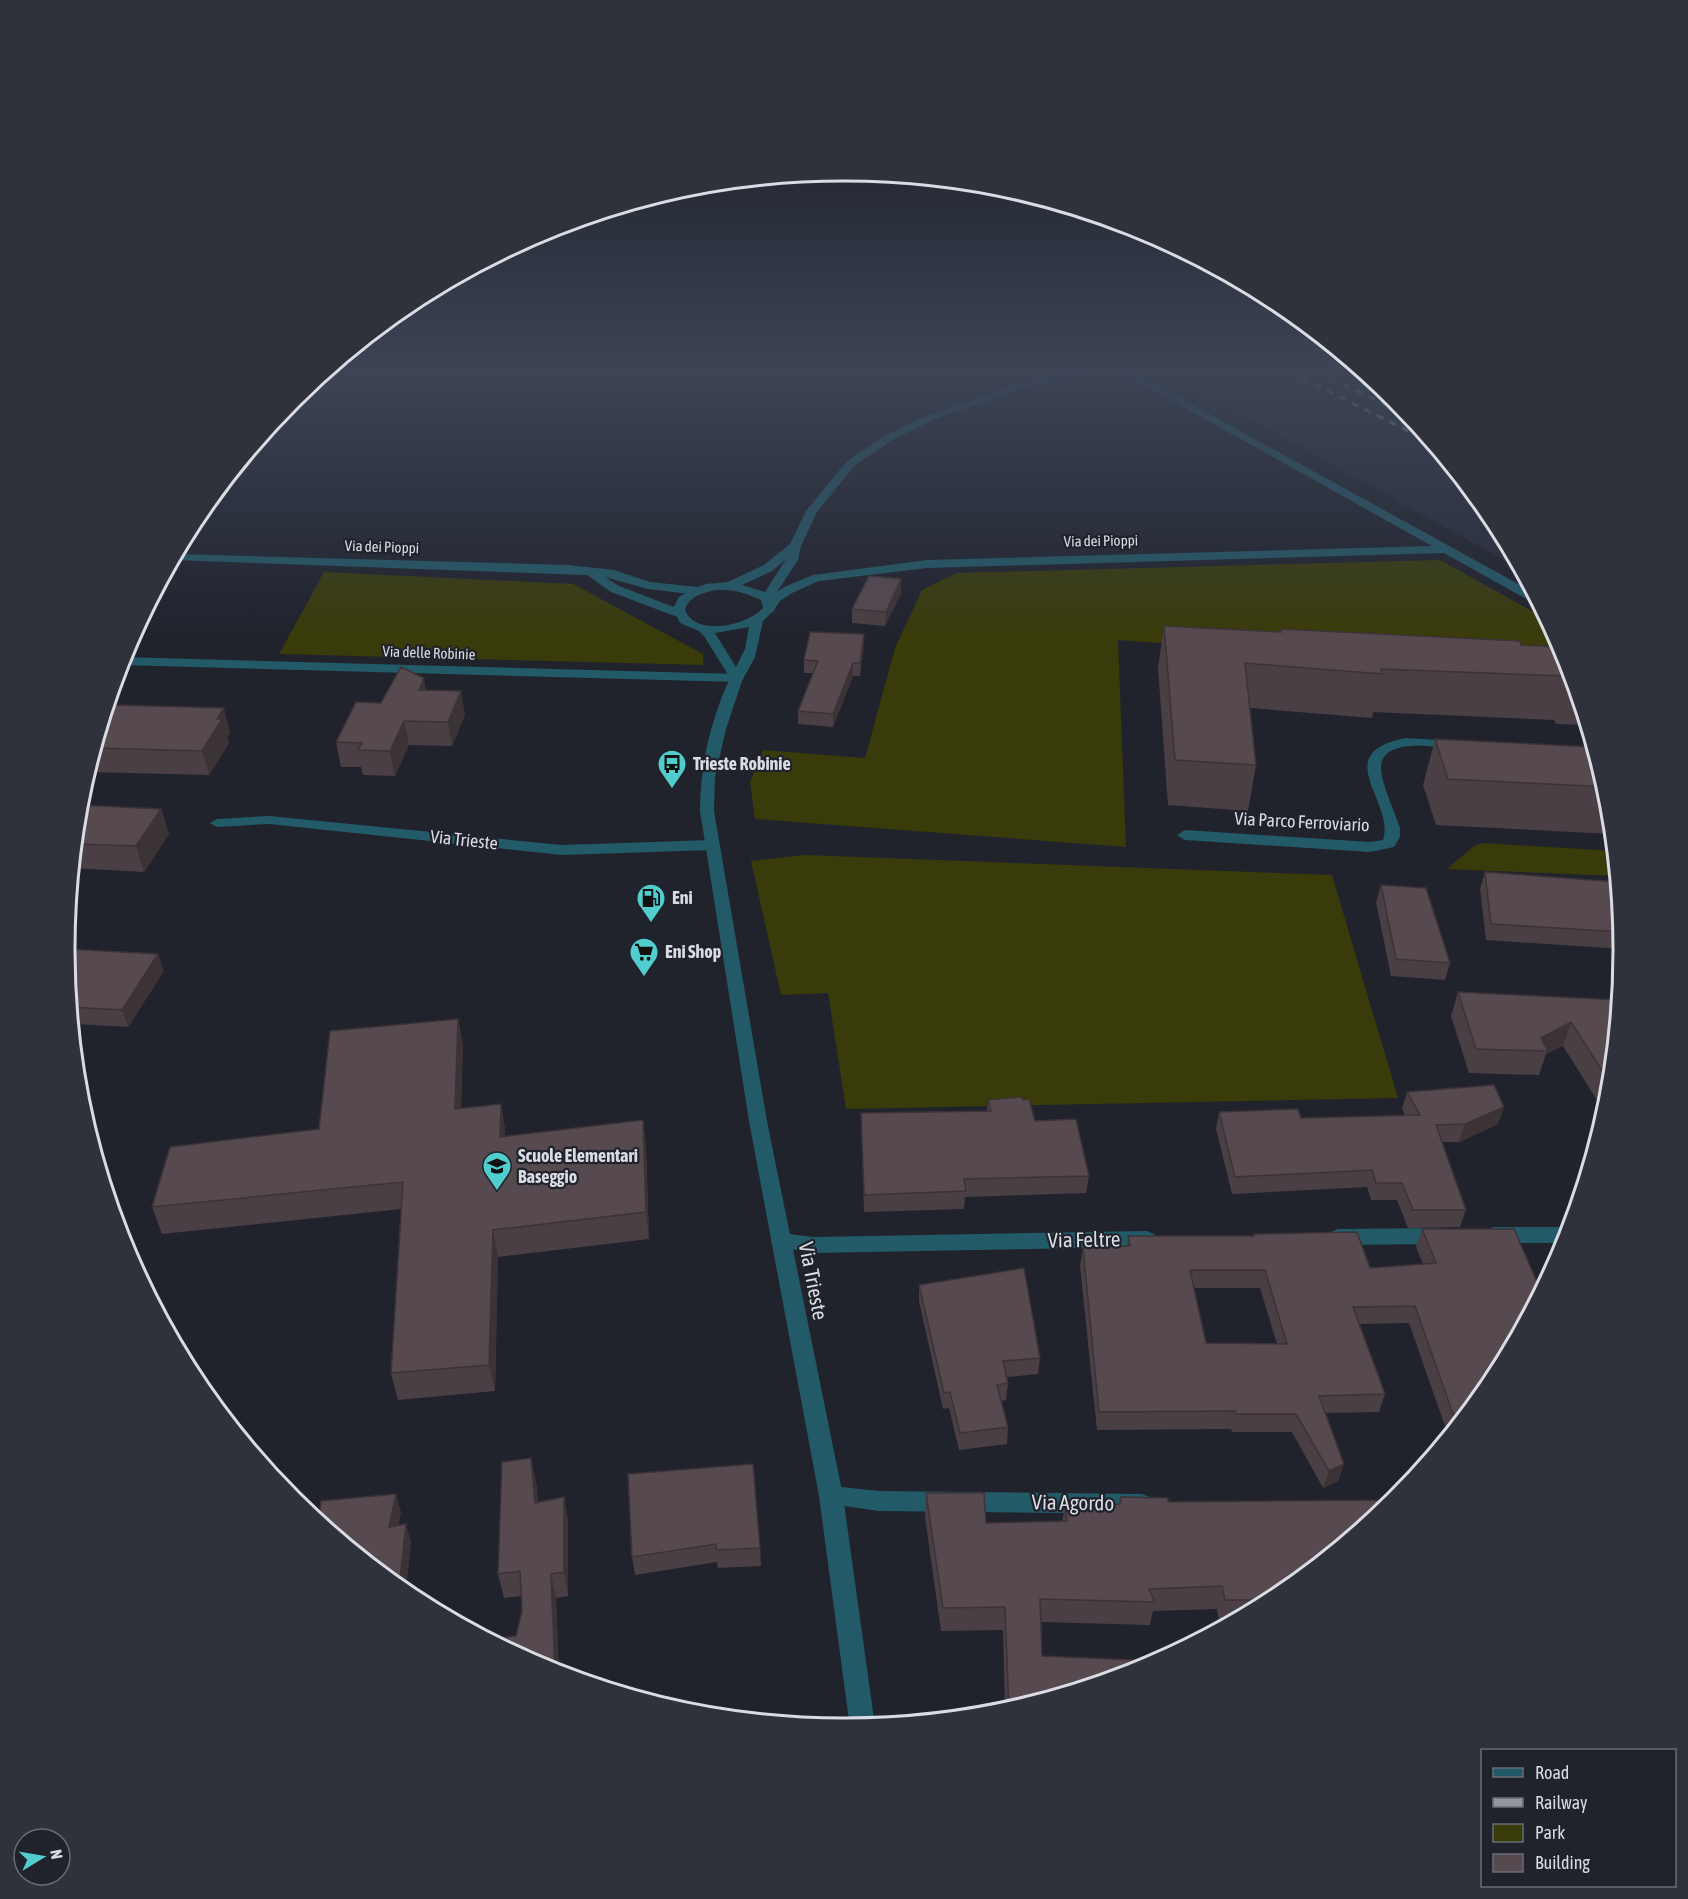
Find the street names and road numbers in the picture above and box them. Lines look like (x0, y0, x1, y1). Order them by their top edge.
street label: Via dei Pioppi (1064, 531, 1138, 550)
street label: Via dei Pioppi (345, 537, 420, 556)
street label: Via delle Robinie (382, 642, 476, 663)
street label: Via Parco Ferroviario (1234, 807, 1370, 836)
street label: Via Trieste (429, 826, 499, 853)
street label: Via Feltre (1047, 1226, 1121, 1252)
street label: Via Trieste (795, 1240, 833, 1322)
street label: Via Agordo (1032, 1489, 1115, 1515)

